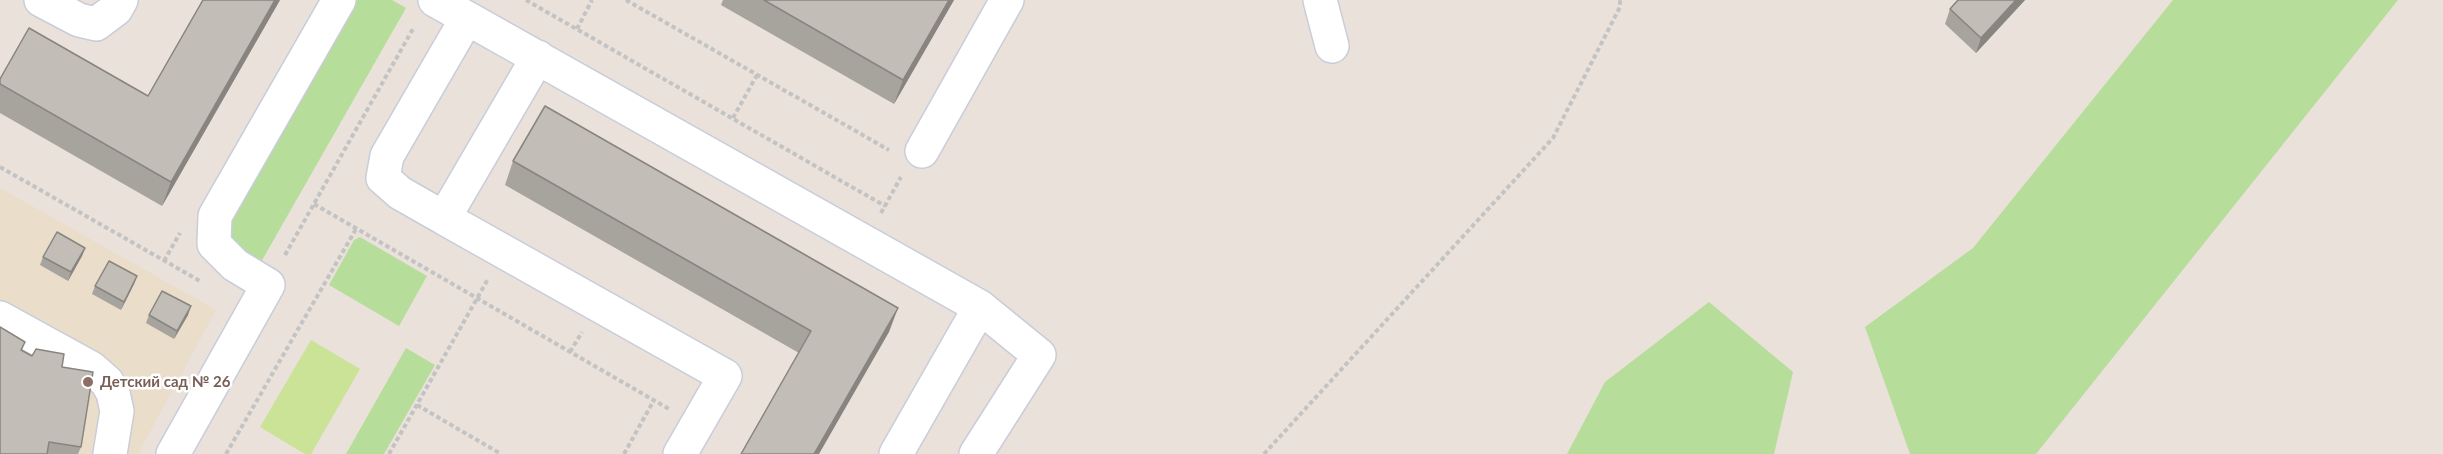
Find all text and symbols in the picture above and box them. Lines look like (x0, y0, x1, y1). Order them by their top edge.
place label: Детский сад № 26 (100, 373, 230, 391)
marker: Детский сад № 26 (81, 375, 95, 389)

